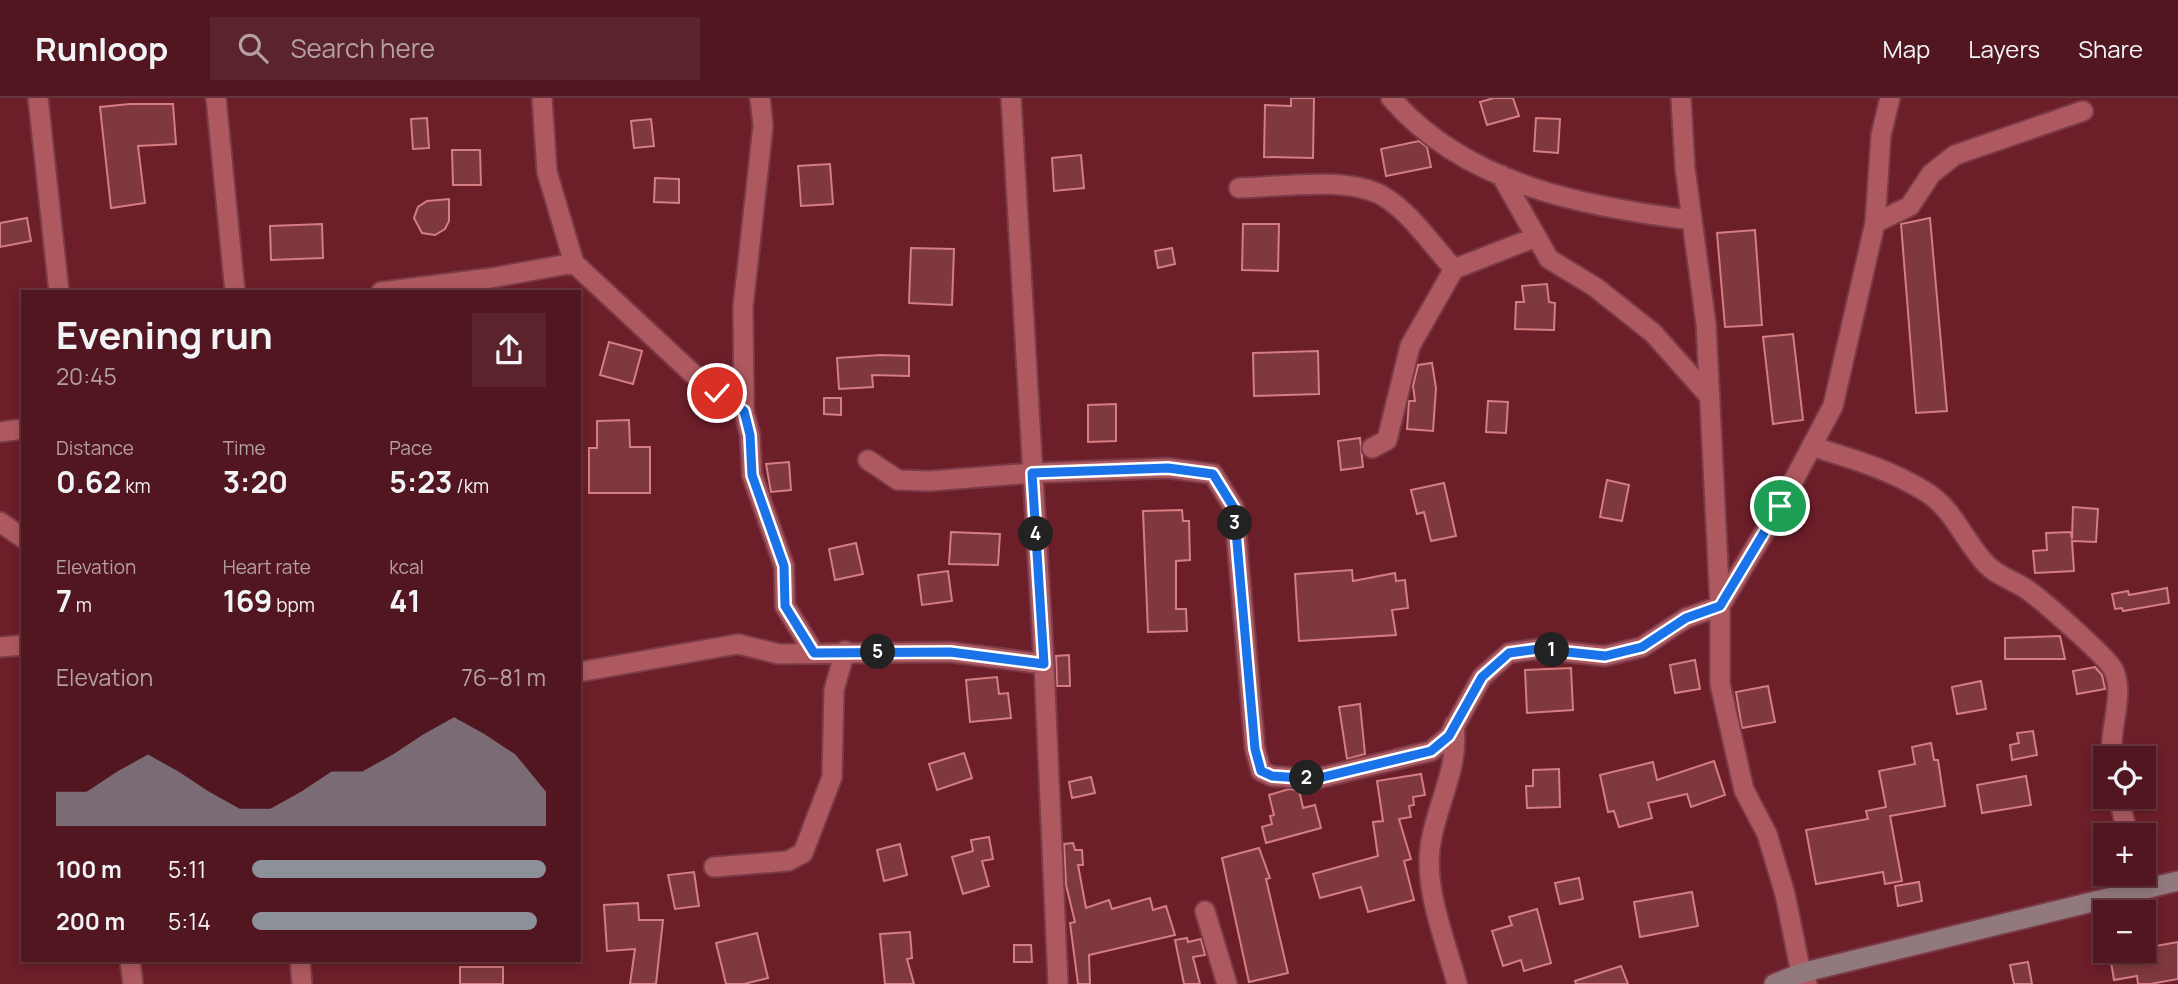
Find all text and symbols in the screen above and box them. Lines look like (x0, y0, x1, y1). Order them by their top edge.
search box (210, 17, 700, 80)
text: Runloop (35, 26, 168, 71)
icon: search (234, 29, 272, 67)
text: Search here (290, 30, 435, 66)
text: Map (1883, 32, 1930, 65)
text: Layers (1968, 32, 2040, 65)
text: Share (2078, 32, 2143, 65)
text: Evening run (56, 308, 273, 360)
button: share (472, 313, 546, 387)
text: 20:45 (56, 360, 117, 392)
pin (687, 363, 747, 423)
icon: check (698, 374, 736, 412)
text: Distance (56, 435, 134, 461)
text: Time (223, 435, 266, 461)
text: Pace (389, 435, 432, 461)
text: 0.62 (56, 461, 121, 502)
text: 3:20 (223, 461, 288, 502)
text: 5:23 (389, 461, 453, 502)
text: km (121, 473, 151, 499)
text: /km (453, 473, 489, 499)
pin (1750, 476, 1810, 536)
icon: arrive (1761, 487, 1799, 525)
pin: 3 (1218, 506, 1252, 540)
text: 3 (1229, 509, 1240, 535)
pin: 4 (1018, 516, 1054, 551)
text: 4 (1030, 520, 1041, 546)
text: Elevation (56, 554, 136, 580)
text: Heart rate (223, 554, 311, 580)
text: kcal (389, 554, 424, 580)
text: 7 (56, 580, 72, 621)
text: 169 (223, 580, 272, 621)
text: 41 (389, 580, 421, 621)
text: m (72, 592, 92, 618)
text: bpm (272, 592, 315, 618)
pin: 1 (1534, 632, 1570, 668)
pin: 5 (860, 634, 896, 670)
text: 1 (1547, 636, 1556, 662)
text: 5 (872, 638, 883, 664)
text: Elevation (56, 661, 153, 693)
text: 76–81 m (461, 661, 546, 693)
map controls (2093, 746, 2156, 963)
button: locate (2093, 746, 2156, 809)
pin: 2 (1290, 760, 1324, 796)
text: 2 (1301, 764, 1312, 790)
button: + (2093, 823, 2156, 886)
text: 100 m (56, 853, 122, 885)
text: 5:11 (168, 853, 206, 885)
button: − (2093, 900, 2156, 963)
text: 200 m (56, 905, 125, 937)
text: 5:14 (168, 905, 211, 937)

